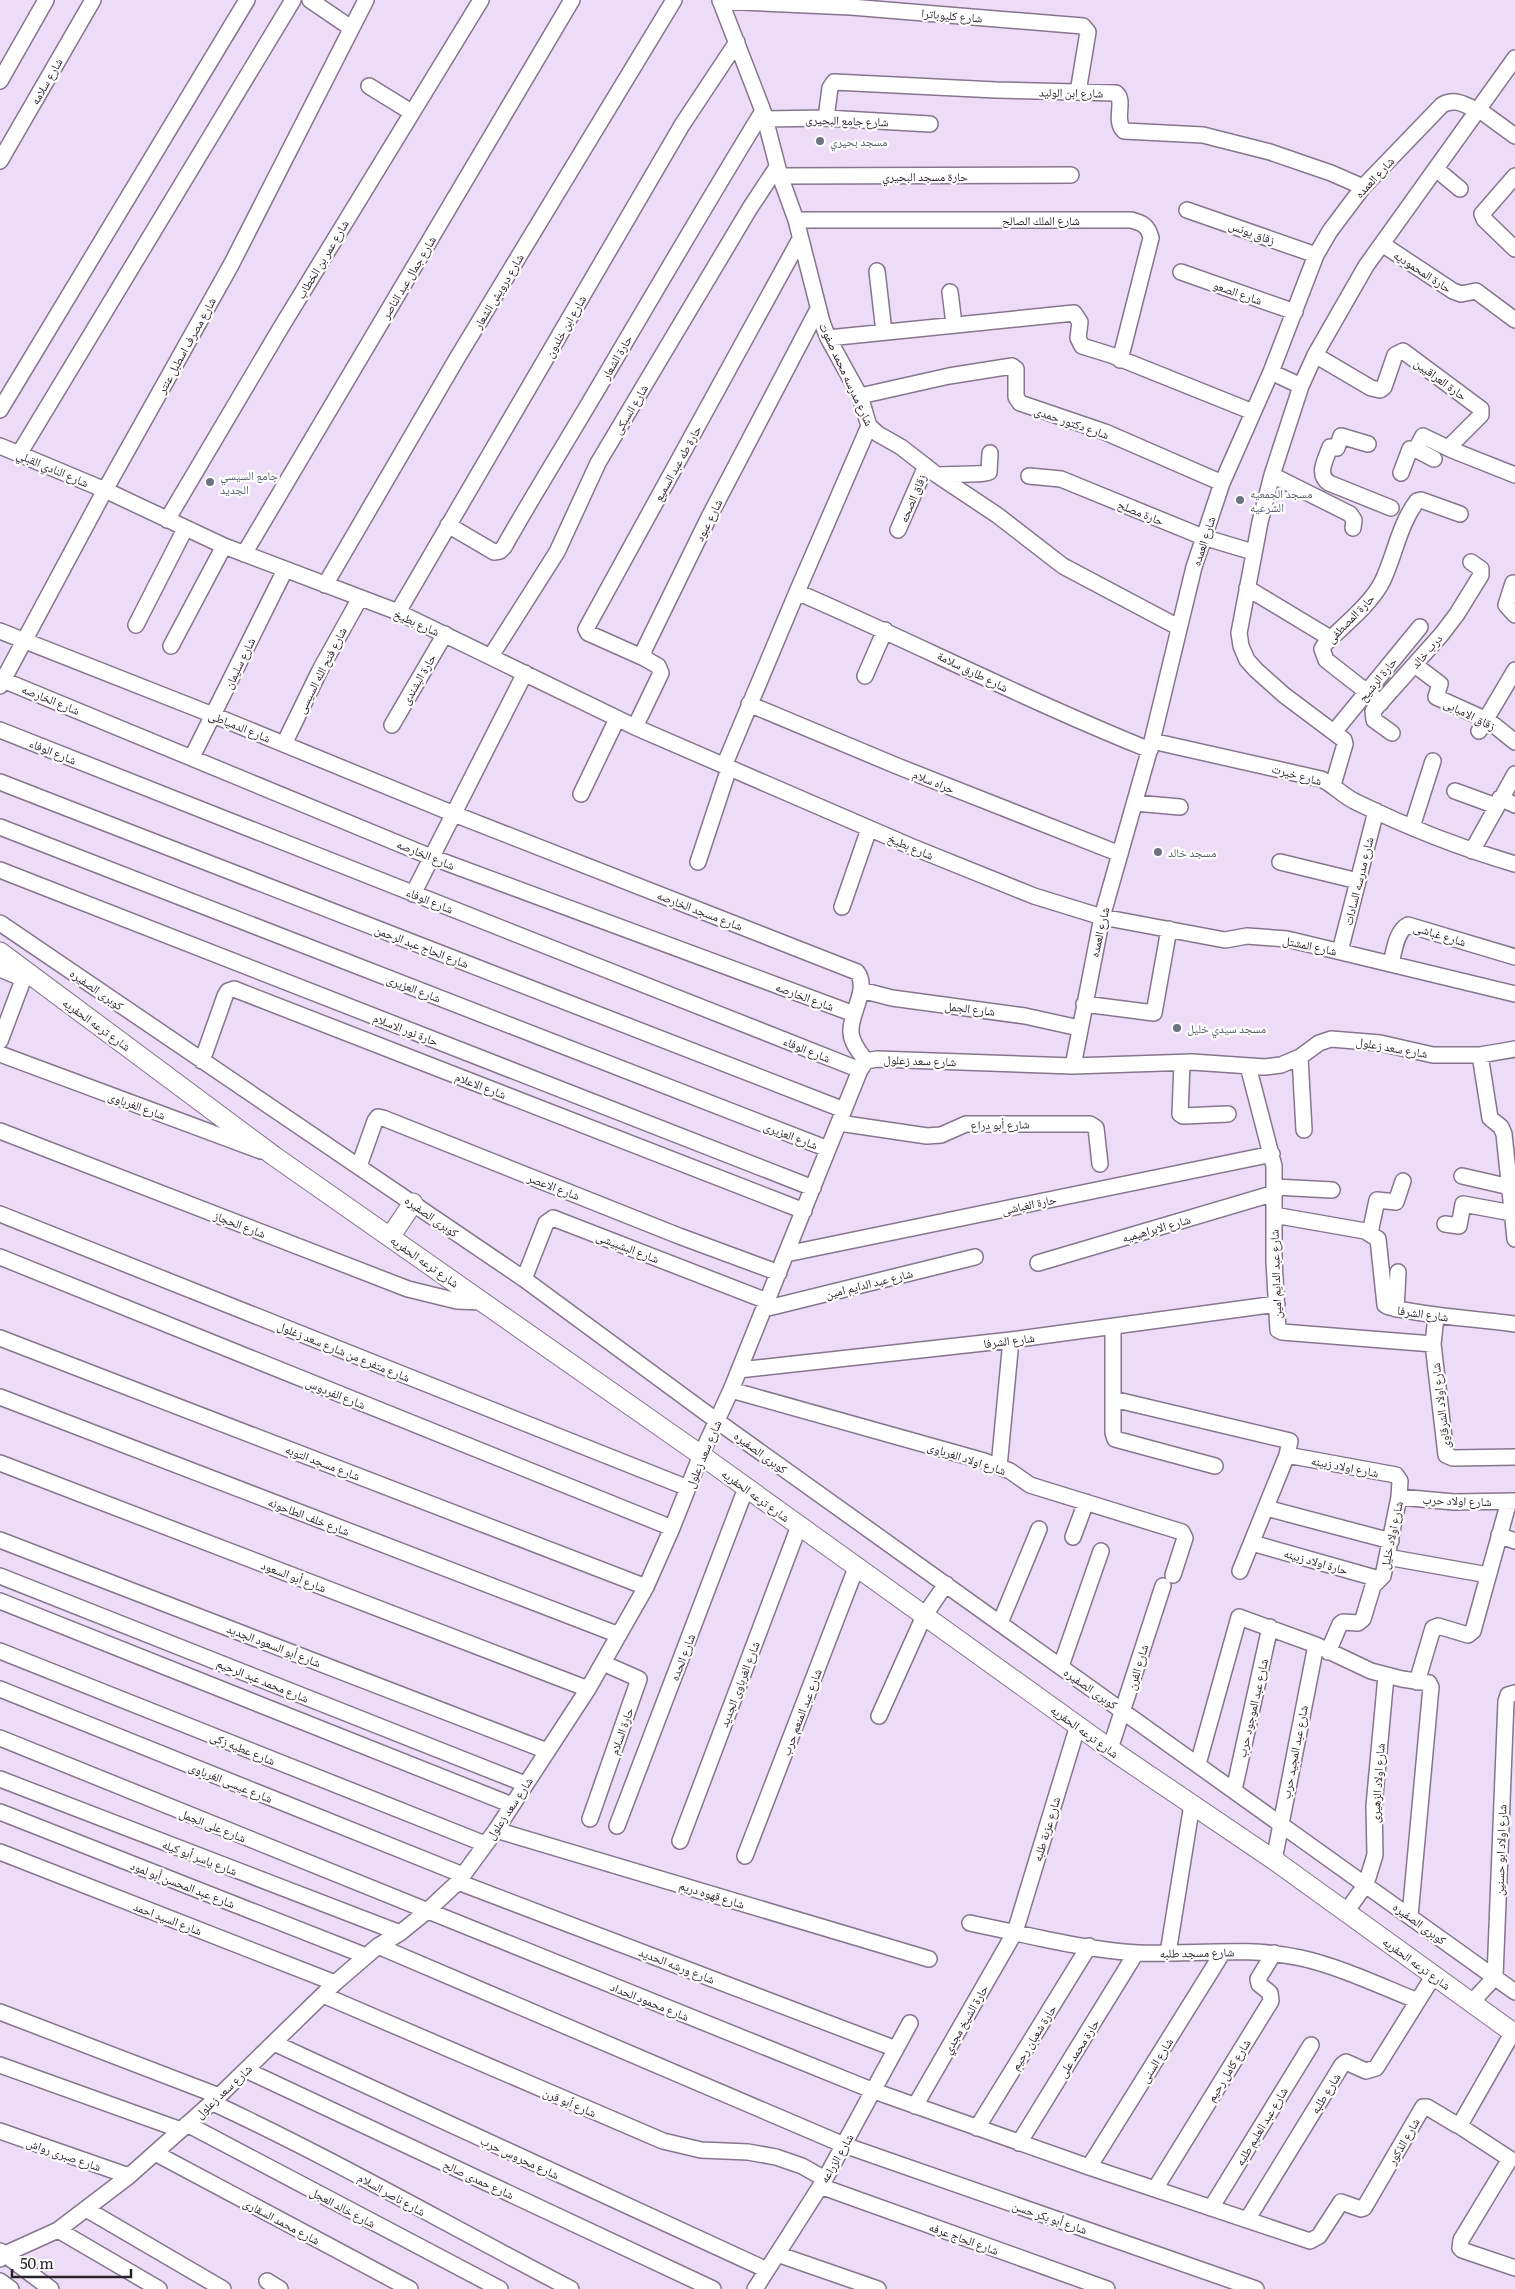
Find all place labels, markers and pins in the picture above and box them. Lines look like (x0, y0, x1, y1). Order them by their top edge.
place label: مسجد بحيري (830, 132, 887, 152)
marker: مسجد بحيري (814, 135, 826, 147)
place label: جامع السيسي الجديد (220, 466, 279, 498)
marker: جامع السيسي الجديد (204, 476, 216, 488)
place label: مسجد الجمعيه الشرعيه (1250, 484, 1313, 516)
marker: مسجد الجمعيه الشرعيه (1234, 494, 1246, 506)
place label: مسجد خالد (1168, 843, 1216, 861)
marker: مسجد خالد (1152, 846, 1164, 858)
place label: مسجد سيدي خليل (1187, 1019, 1266, 1039)
marker: مسجد سيدي خليل (1171, 1022, 1183, 1034)

